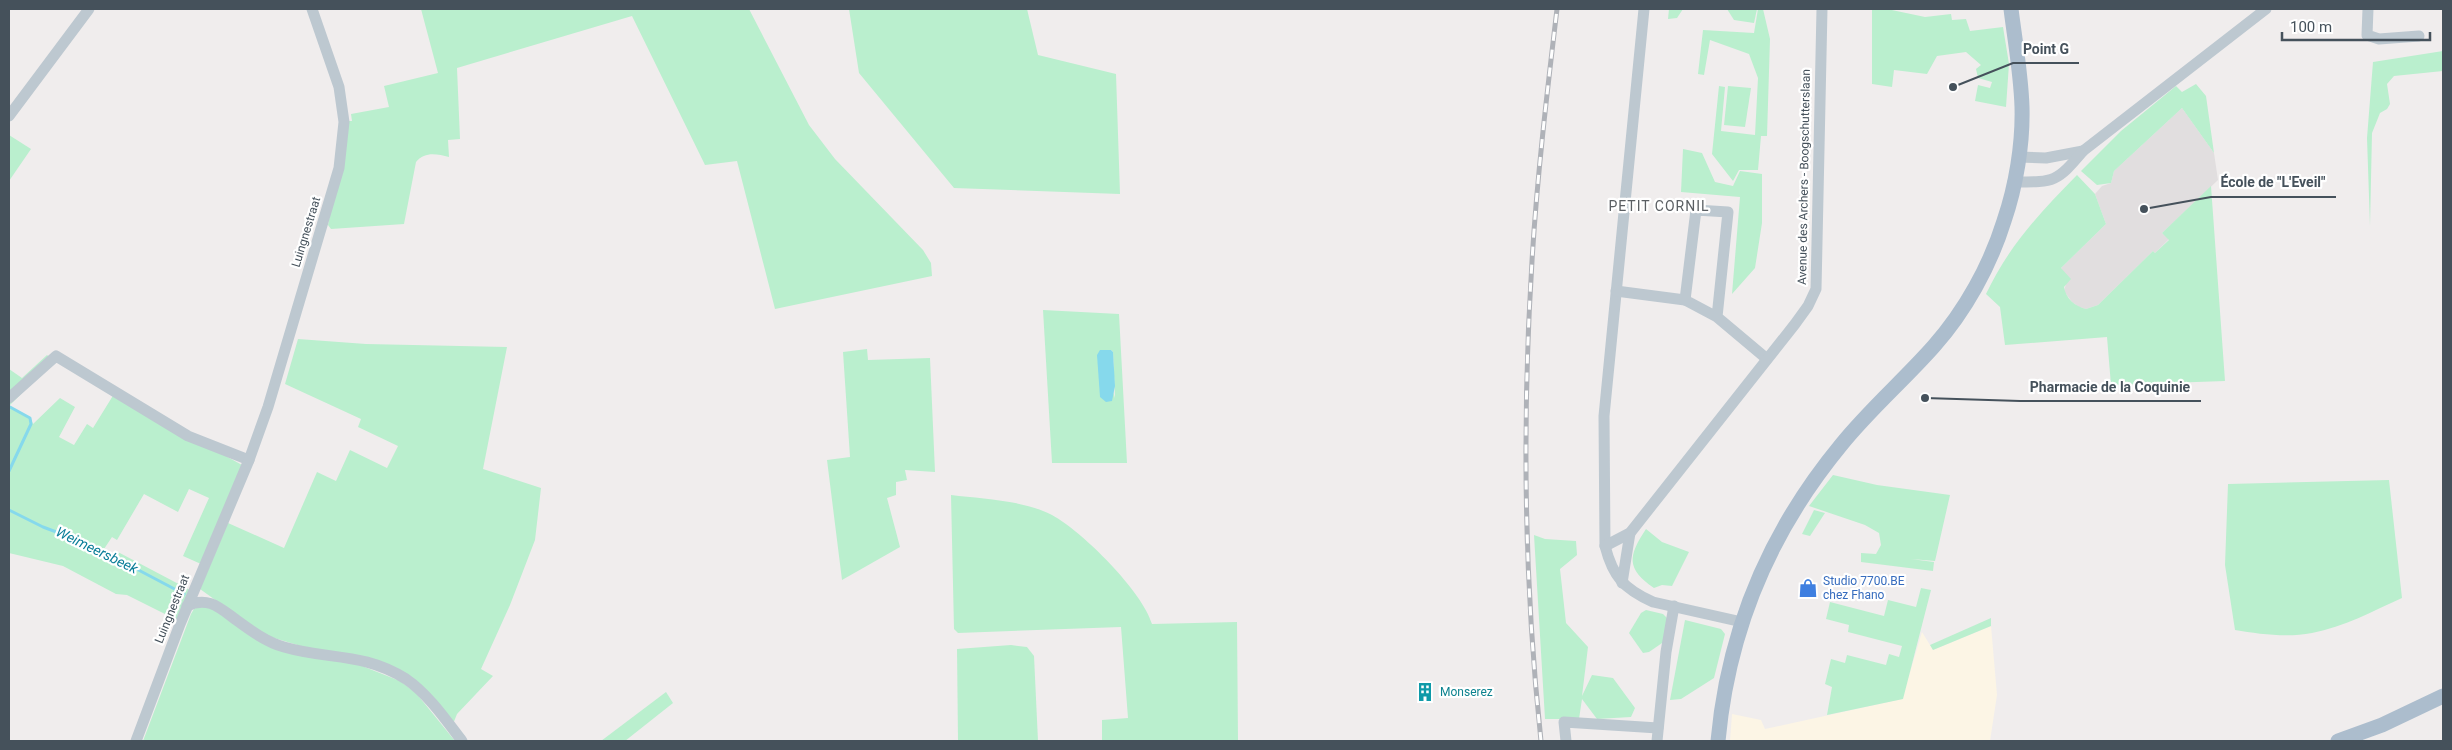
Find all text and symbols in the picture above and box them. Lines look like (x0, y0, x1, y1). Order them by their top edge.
scale bar (2282, 10, 2430, 42)
text: 100 m (2290, 18, 2332, 36)
callout: Point G (2013, 34, 2079, 63)
text: Point G (2023, 41, 2069, 57)
street label: Avenue des Archers - Boogschutterslaan (1795, 69, 1813, 285)
callout: École de "L'Eveil" (2211, 168, 2336, 197)
text: École de "L'Eveil" (2220, 173, 2326, 190)
street label: Luingnestraat (289, 195, 323, 269)
district label: PETIT CORNIL (1608, 198, 1710, 214)
callout: Pharmacie de la Coquinie (2020, 372, 2201, 401)
text: Pharmacie de la Coquinie (2030, 379, 2191, 395)
water label: Weimeersbeek (53, 523, 142, 577)
street label: Luingnestraat (152, 572, 192, 645)
place label: Studio 7700.BE chez Fhano (1823, 574, 1905, 602)
shop icon: Studio 7700.BE chez Fhano (1797, 577, 1819, 599)
building icon: Monserez (1414, 681, 1436, 703)
place label: Monserez (1440, 685, 1493, 699)

